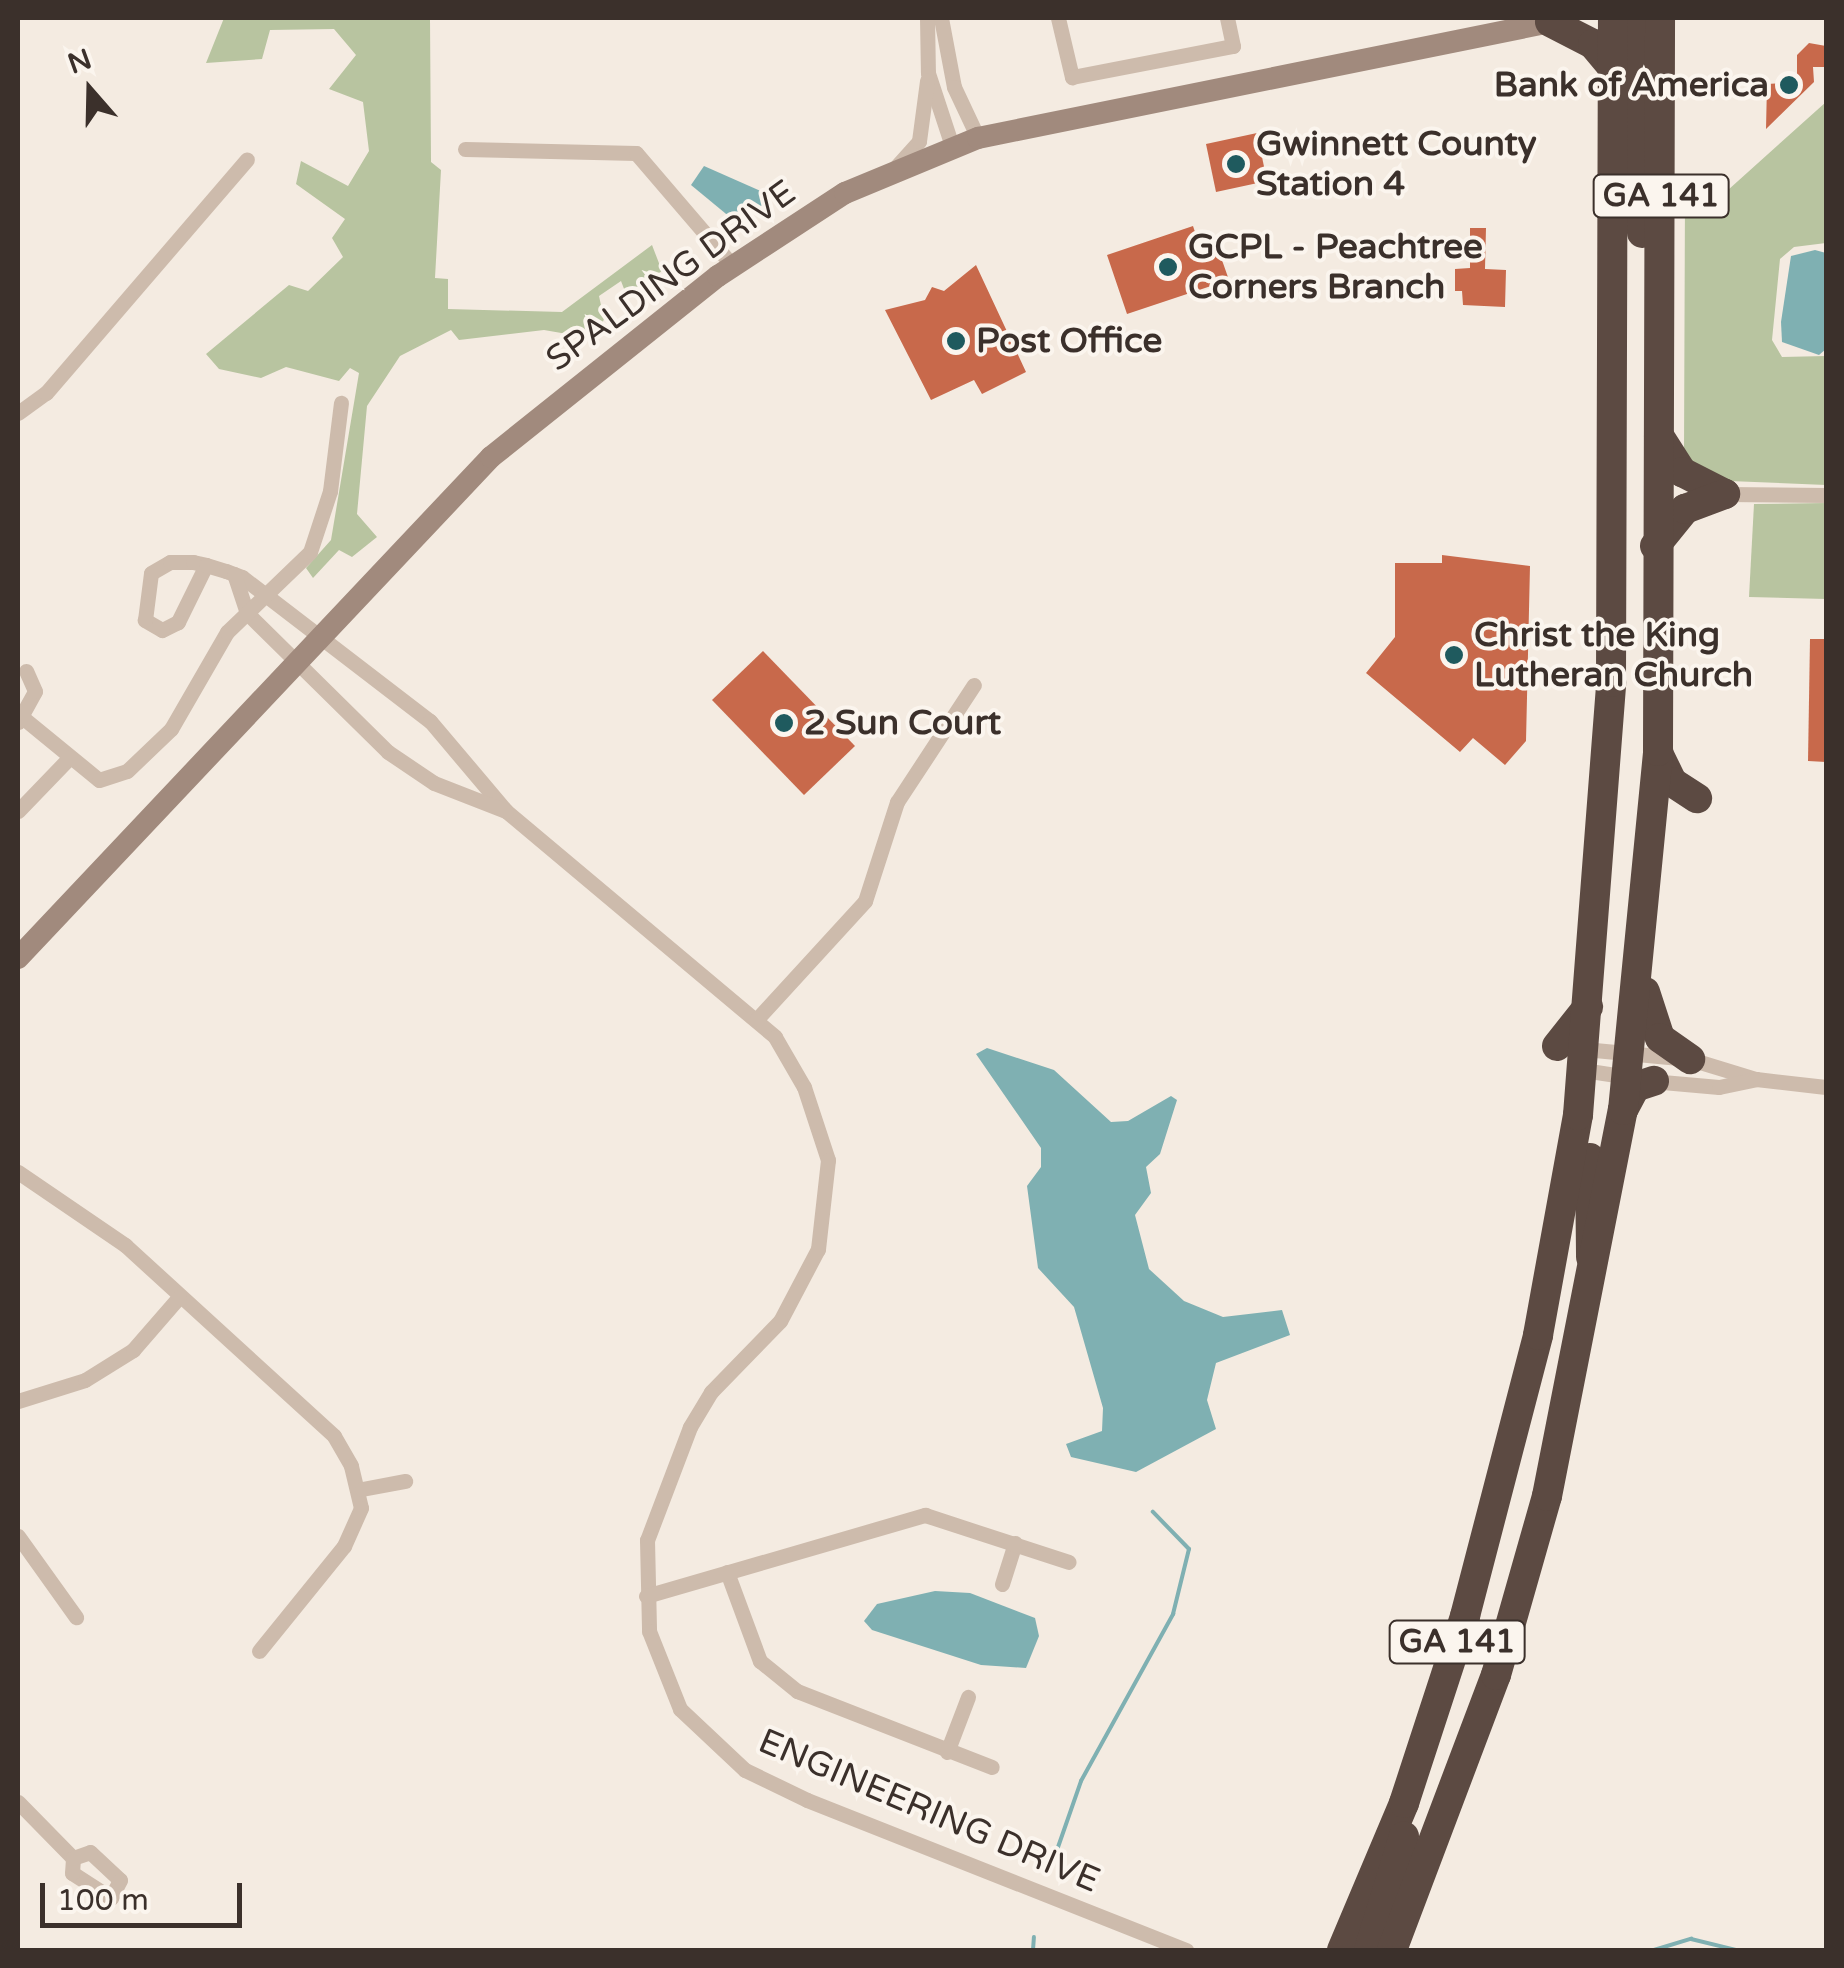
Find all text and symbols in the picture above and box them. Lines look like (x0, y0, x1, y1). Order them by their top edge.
north arrow (40, 40, 140, 140)
text: N (63, 42, 96, 82)
place label: Bank of America (1494, 64, 1769, 106)
marker: Bank of America (1778, 74, 1800, 96)
place label: Gwinnett County Station 4 (1256, 123, 1536, 205)
marker: Gwinnett County Station 4 (1225, 153, 1247, 175)
road number: GA 141 (1591, 169, 1731, 223)
street label: SPALDING DRIVE (538, 172, 804, 380)
place label: GCPL - Peachtree Corners Branch (1188, 226, 1483, 308)
marker: GCPL - Peachtree Corners Branch (1157, 256, 1179, 278)
place label: Post Office (976, 320, 1162, 362)
marker: Post Office (945, 330, 967, 352)
place label: Christ the King Lutheran Church (1474, 614, 1753, 696)
marker: Christ the King Lutheran Church (1443, 644, 1465, 666)
place label: 2 Sun Court (804, 702, 1001, 744)
marker: 2 Sun Court (773, 712, 795, 734)
road number: GA 141 (1387, 1615, 1527, 1669)
street label: ENGINEERING DRIVE (752, 1720, 1106, 1902)
scale bar (45, 1863, 248, 1925)
text: 100 m (57, 1882, 149, 1919)

